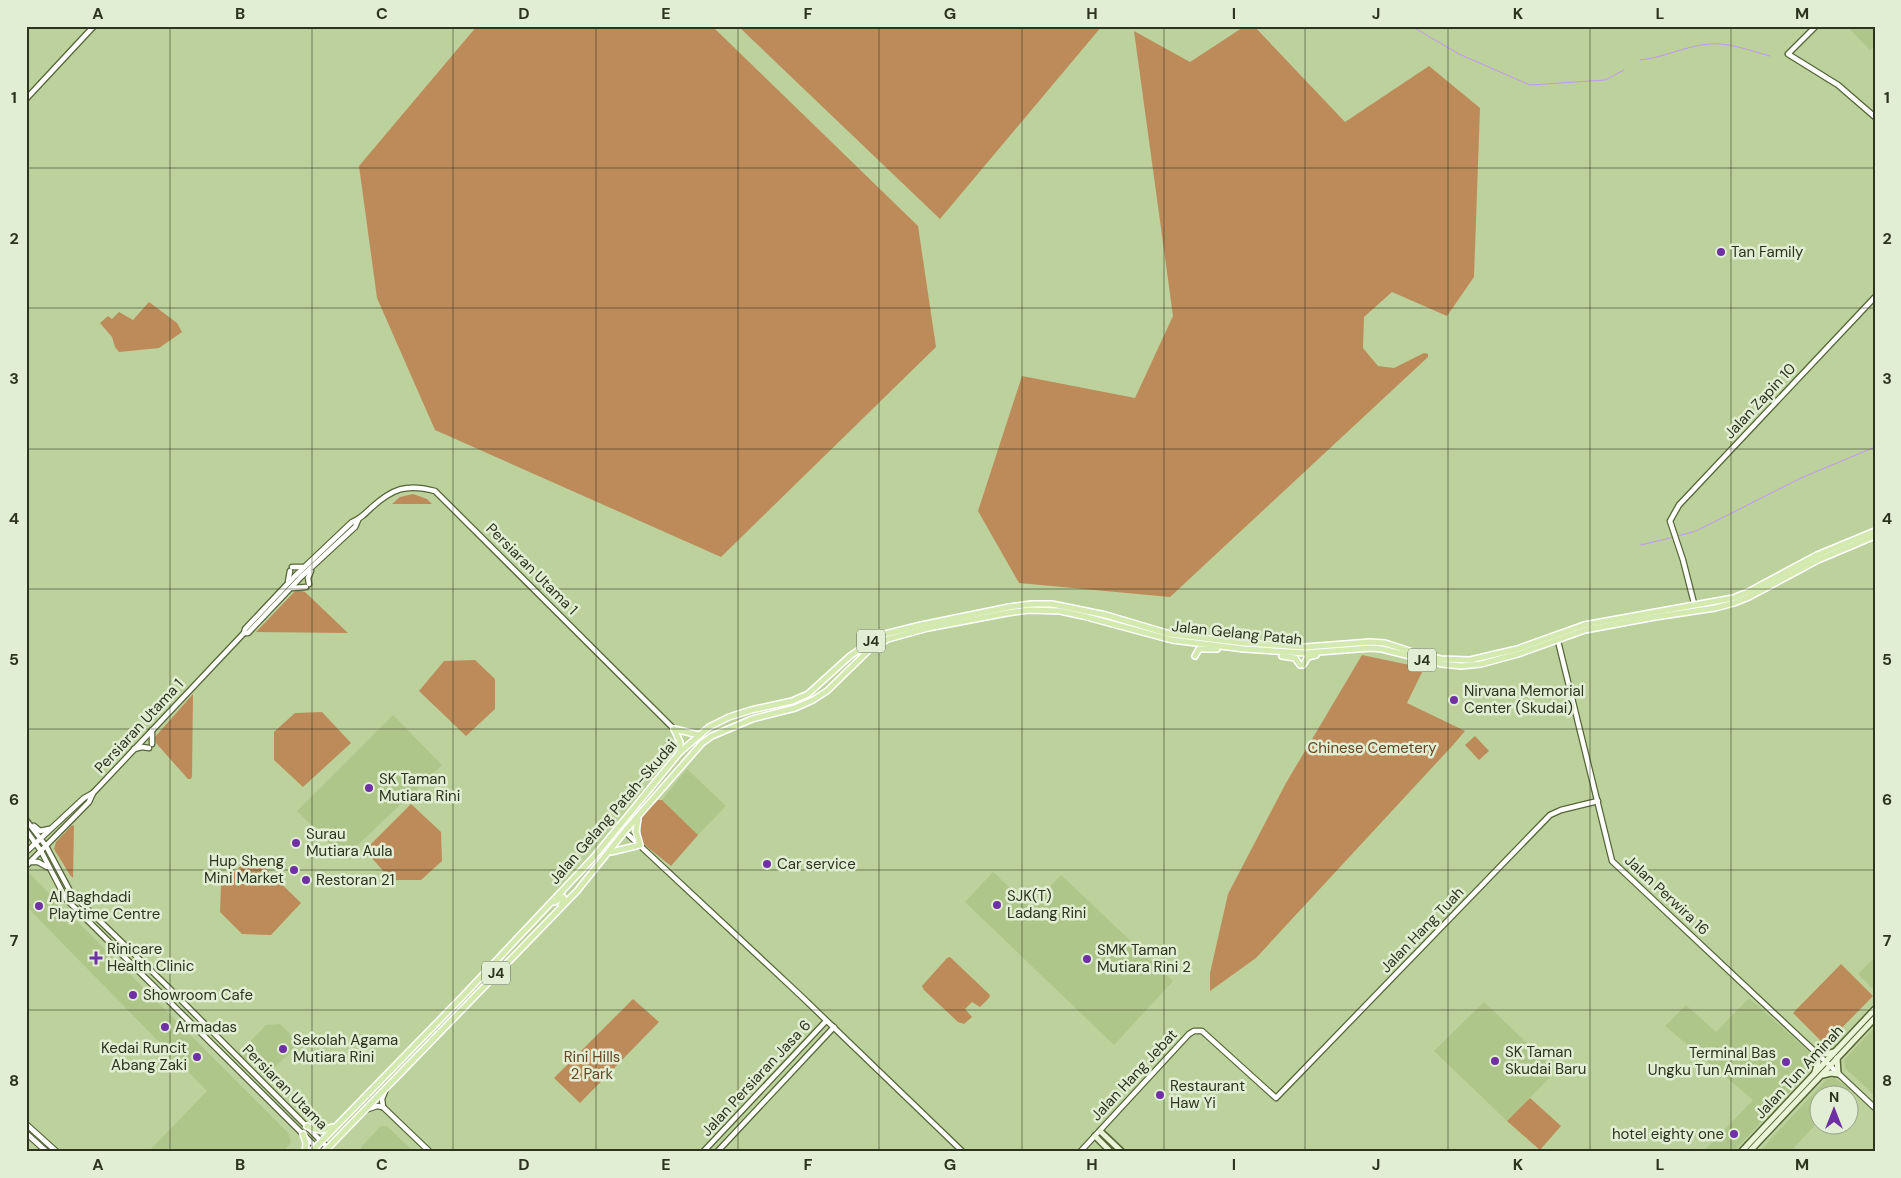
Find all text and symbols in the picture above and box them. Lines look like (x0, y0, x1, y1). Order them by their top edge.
text: A (92, 3, 104, 24)
text: B (235, 3, 245, 24)
text: C (376, 3, 388, 24)
text: D (518, 3, 530, 24)
text: E (661, 3, 671, 24)
text: F (804, 3, 813, 24)
text: G (944, 3, 956, 24)
text: H (1086, 3, 1098, 24)
text: I (1232, 3, 1236, 24)
text: J (1372, 3, 1380, 24)
text: K (1513, 3, 1524, 24)
text: L (1656, 3, 1665, 24)
text: M (1795, 3, 1809, 24)
text: 1 (11, 87, 17, 108)
text: 1 (1884, 87, 1890, 108)
text: 2 (9, 228, 19, 249)
text: 2 (1882, 228, 1892, 249)
place label: Tan Family (1731, 242, 1804, 262)
marker: Tan Family (1715, 246, 1727, 258)
street label: Jalan Zapin 10 (1720, 359, 1800, 443)
text: 3 (9, 368, 19, 389)
text: 3 (1882, 368, 1892, 389)
text: 4 (9, 508, 19, 529)
text: 4 (1882, 508, 1892, 529)
street label: Persiaran Utama 1 (482, 519, 582, 619)
street label: Jalan Gelang Patah (1171, 616, 1303, 650)
road number: J4 (857, 630, 885, 652)
road number: J4 (1408, 648, 1436, 672)
text: 5 (9, 649, 19, 670)
text: 5 (1882, 649, 1892, 670)
street label: Persiaran Utama 1 (90, 675, 188, 777)
place label: Nirvana Memorial Center (Skudai) (1464, 681, 1584, 718)
marker: Nirvana Memorial Center (Skudai) (1448, 694, 1460, 706)
street label: Jalan Gelang Patah-Skudai (545, 736, 681, 888)
park label: Chinese Cemetery (1307, 738, 1437, 758)
place label: SK Taman Mutiara Rini (379, 769, 460, 806)
marker: SK Taman Mutiara Rini (363, 782, 375, 794)
text: 6 (9, 789, 19, 810)
text: 6 (1882, 789, 1892, 810)
place label: Surau Mutiara Aula (306, 824, 392, 861)
marker: Surau Mutiara Aula (290, 837, 302, 849)
place label: Hup Sheng Mini Market (204, 851, 284, 888)
street label: Jalan Perwira 16 (1620, 851, 1714, 939)
place label: Car service (777, 854, 856, 874)
marker: Car service (761, 858, 773, 870)
marker: Hup Sheng Mini Market (288, 864, 300, 876)
place label: Restoran 21 (316, 870, 394, 890)
marker: Restoran 21 (300, 874, 312, 886)
street label: Jalan Hang Tuah (1376, 883, 1468, 977)
place label: SJK(T) Ladang Rini (1007, 886, 1086, 923)
place label: Al Baghdadi Playtime Centre (49, 887, 160, 924)
marker: SJK(T) Ladang Rini (991, 899, 1003, 911)
marker: Al Baghdadi Playtime Centre (33, 900, 45, 912)
text: 7 (10, 930, 19, 951)
text: 7 (1883, 930, 1892, 951)
place label: Rinicare Health Clinic (107, 939, 194, 976)
place label: SMK Taman Mutiara Rini 2 (1097, 940, 1191, 977)
marker: Rinicare Health Clinic (89, 951, 103, 965)
marker: SMK Taman Mutiara Rini 2 (1081, 953, 1093, 965)
road number: J4 (482, 961, 510, 984)
place label: Showroom Cafe (143, 985, 253, 1005)
marker: Showroom Cafe (127, 989, 139, 1001)
street label: Jalan Persiaran Jasa 6 (697, 1015, 815, 1141)
place label: Armadas (175, 1017, 237, 1037)
marker: Armadas (159, 1021, 171, 1033)
street label: Jalan Tun Aminah (1750, 1021, 1848, 1123)
street label: Jalan Hang Jebat (1086, 1025, 1182, 1125)
place label: Sekolah Agama Mutiara Rini (293, 1030, 398, 1067)
place label: Kedai Runcit Abang Zaki (101, 1038, 187, 1075)
street label: Persiaran Utama (238, 1040, 332, 1134)
place label: SK Taman Skudai Baru (1505, 1042, 1586, 1079)
marker: Sekolah Agama Mutiara Rini (277, 1043, 289, 1055)
place label: Terminal Bas Ungku Tun Aminah (1648, 1043, 1776, 1080)
park label: Rini Hills 2 Park (564, 1047, 620, 1084)
marker: Kedai Runcit Abang Zaki (191, 1051, 203, 1063)
marker: SK Taman Skudai Baru (1489, 1055, 1501, 1067)
marker: Terminal Bas Ungku Tun Aminah (1780, 1056, 1792, 1068)
text: 8 (9, 1070, 19, 1091)
text: 8 (1882, 1070, 1892, 1091)
place label: Restaurant Haw Yi (1170, 1076, 1245, 1113)
north arrow (1808, 1086, 1858, 1136)
text: N (1829, 1088, 1839, 1106)
marker: Restaurant Haw Yi (1154, 1089, 1166, 1101)
place label: hotel eighty one (1612, 1124, 1724, 1144)
marker: hotel eighty one (1728, 1128, 1740, 1140)
text: A (92, 1154, 104, 1175)
text: B (235, 1154, 245, 1175)
text: C (376, 1154, 388, 1175)
text: D (518, 1154, 530, 1175)
text: E (661, 1154, 671, 1175)
text: F (804, 1154, 813, 1175)
text: G (944, 1154, 956, 1175)
text: H (1086, 1154, 1098, 1175)
text: I (1232, 1154, 1236, 1175)
text: J (1372, 1154, 1380, 1175)
text: K (1513, 1154, 1524, 1175)
text: L (1656, 1154, 1665, 1175)
text: M (1795, 1154, 1809, 1175)

